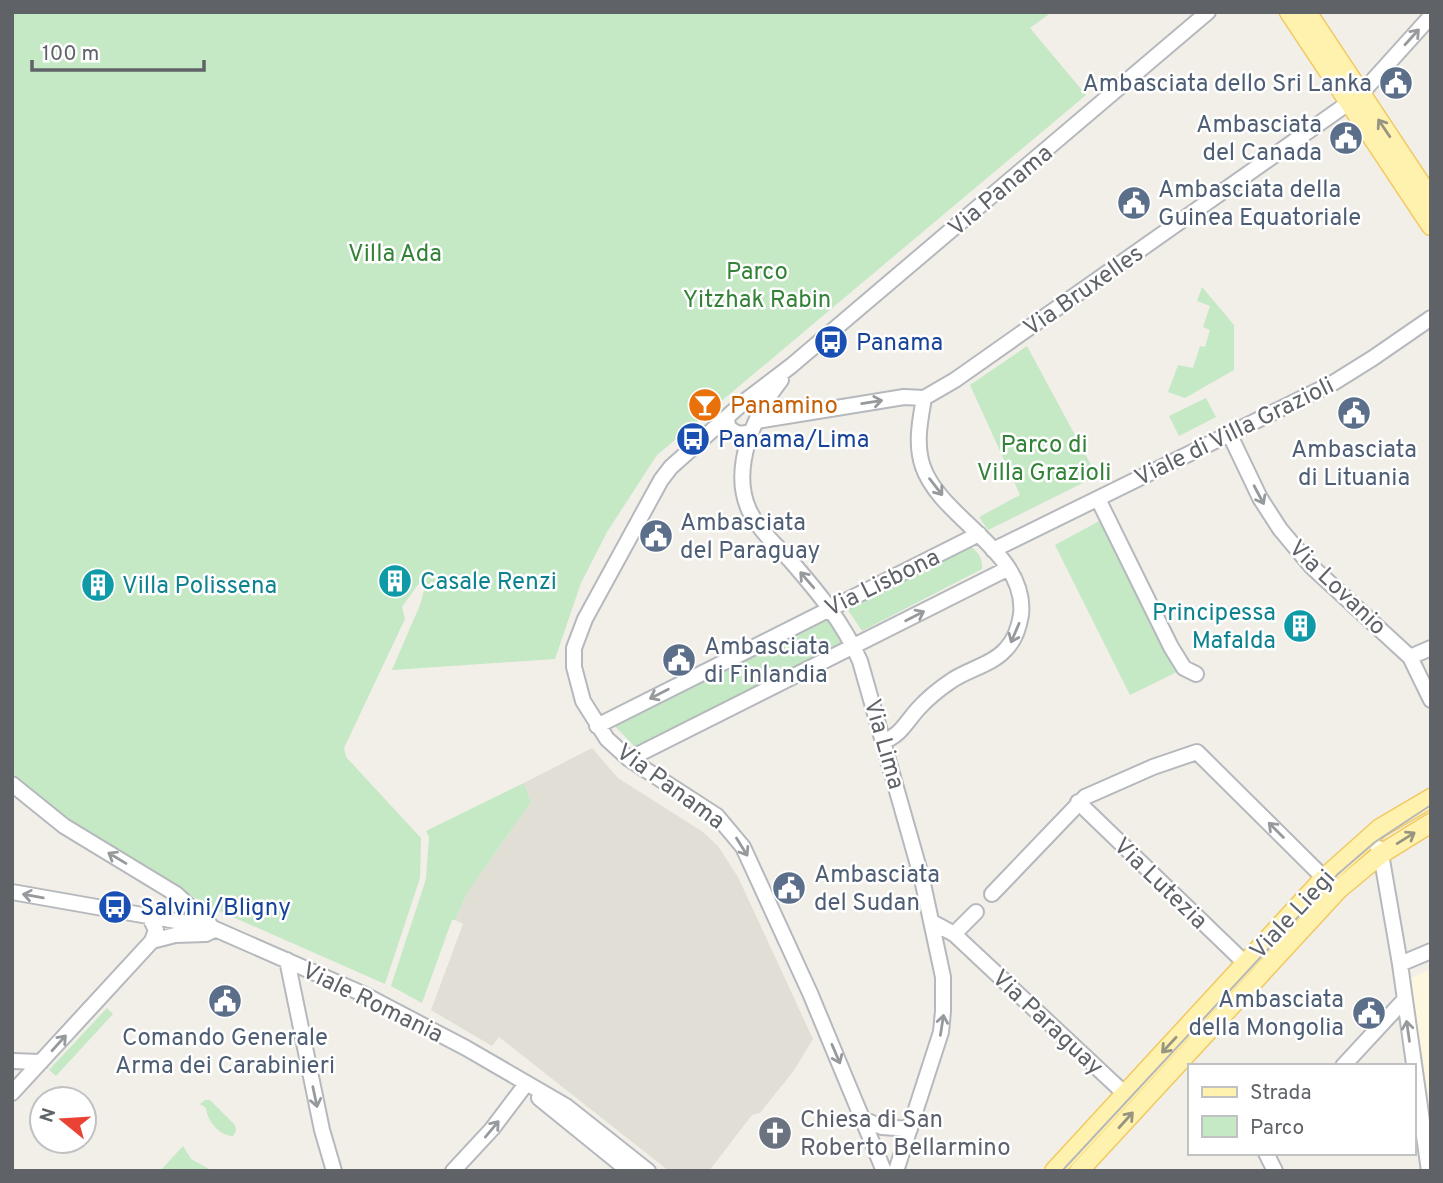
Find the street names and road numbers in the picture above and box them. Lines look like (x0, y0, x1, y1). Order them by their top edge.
street label: Via Panama (943, 139, 1060, 244)
street label: Via Bruxelles (1018, 239, 1150, 344)
street label: Viale di Villa Grazioli (1130, 372, 1339, 494)
street label: Via Lovanio (1281, 534, 1392, 642)
street label: Via Lisbona (820, 543, 945, 624)
street label: Via Lima (856, 696, 910, 793)
street label: Via Panama (610, 738, 730, 837)
street label: Via Lutezia (1106, 832, 1213, 937)
street label: Viale Liegi (1244, 864, 1343, 966)
street label: Viale Romania (297, 957, 448, 1051)
street label: Via Paraguay (985, 964, 1109, 1083)

